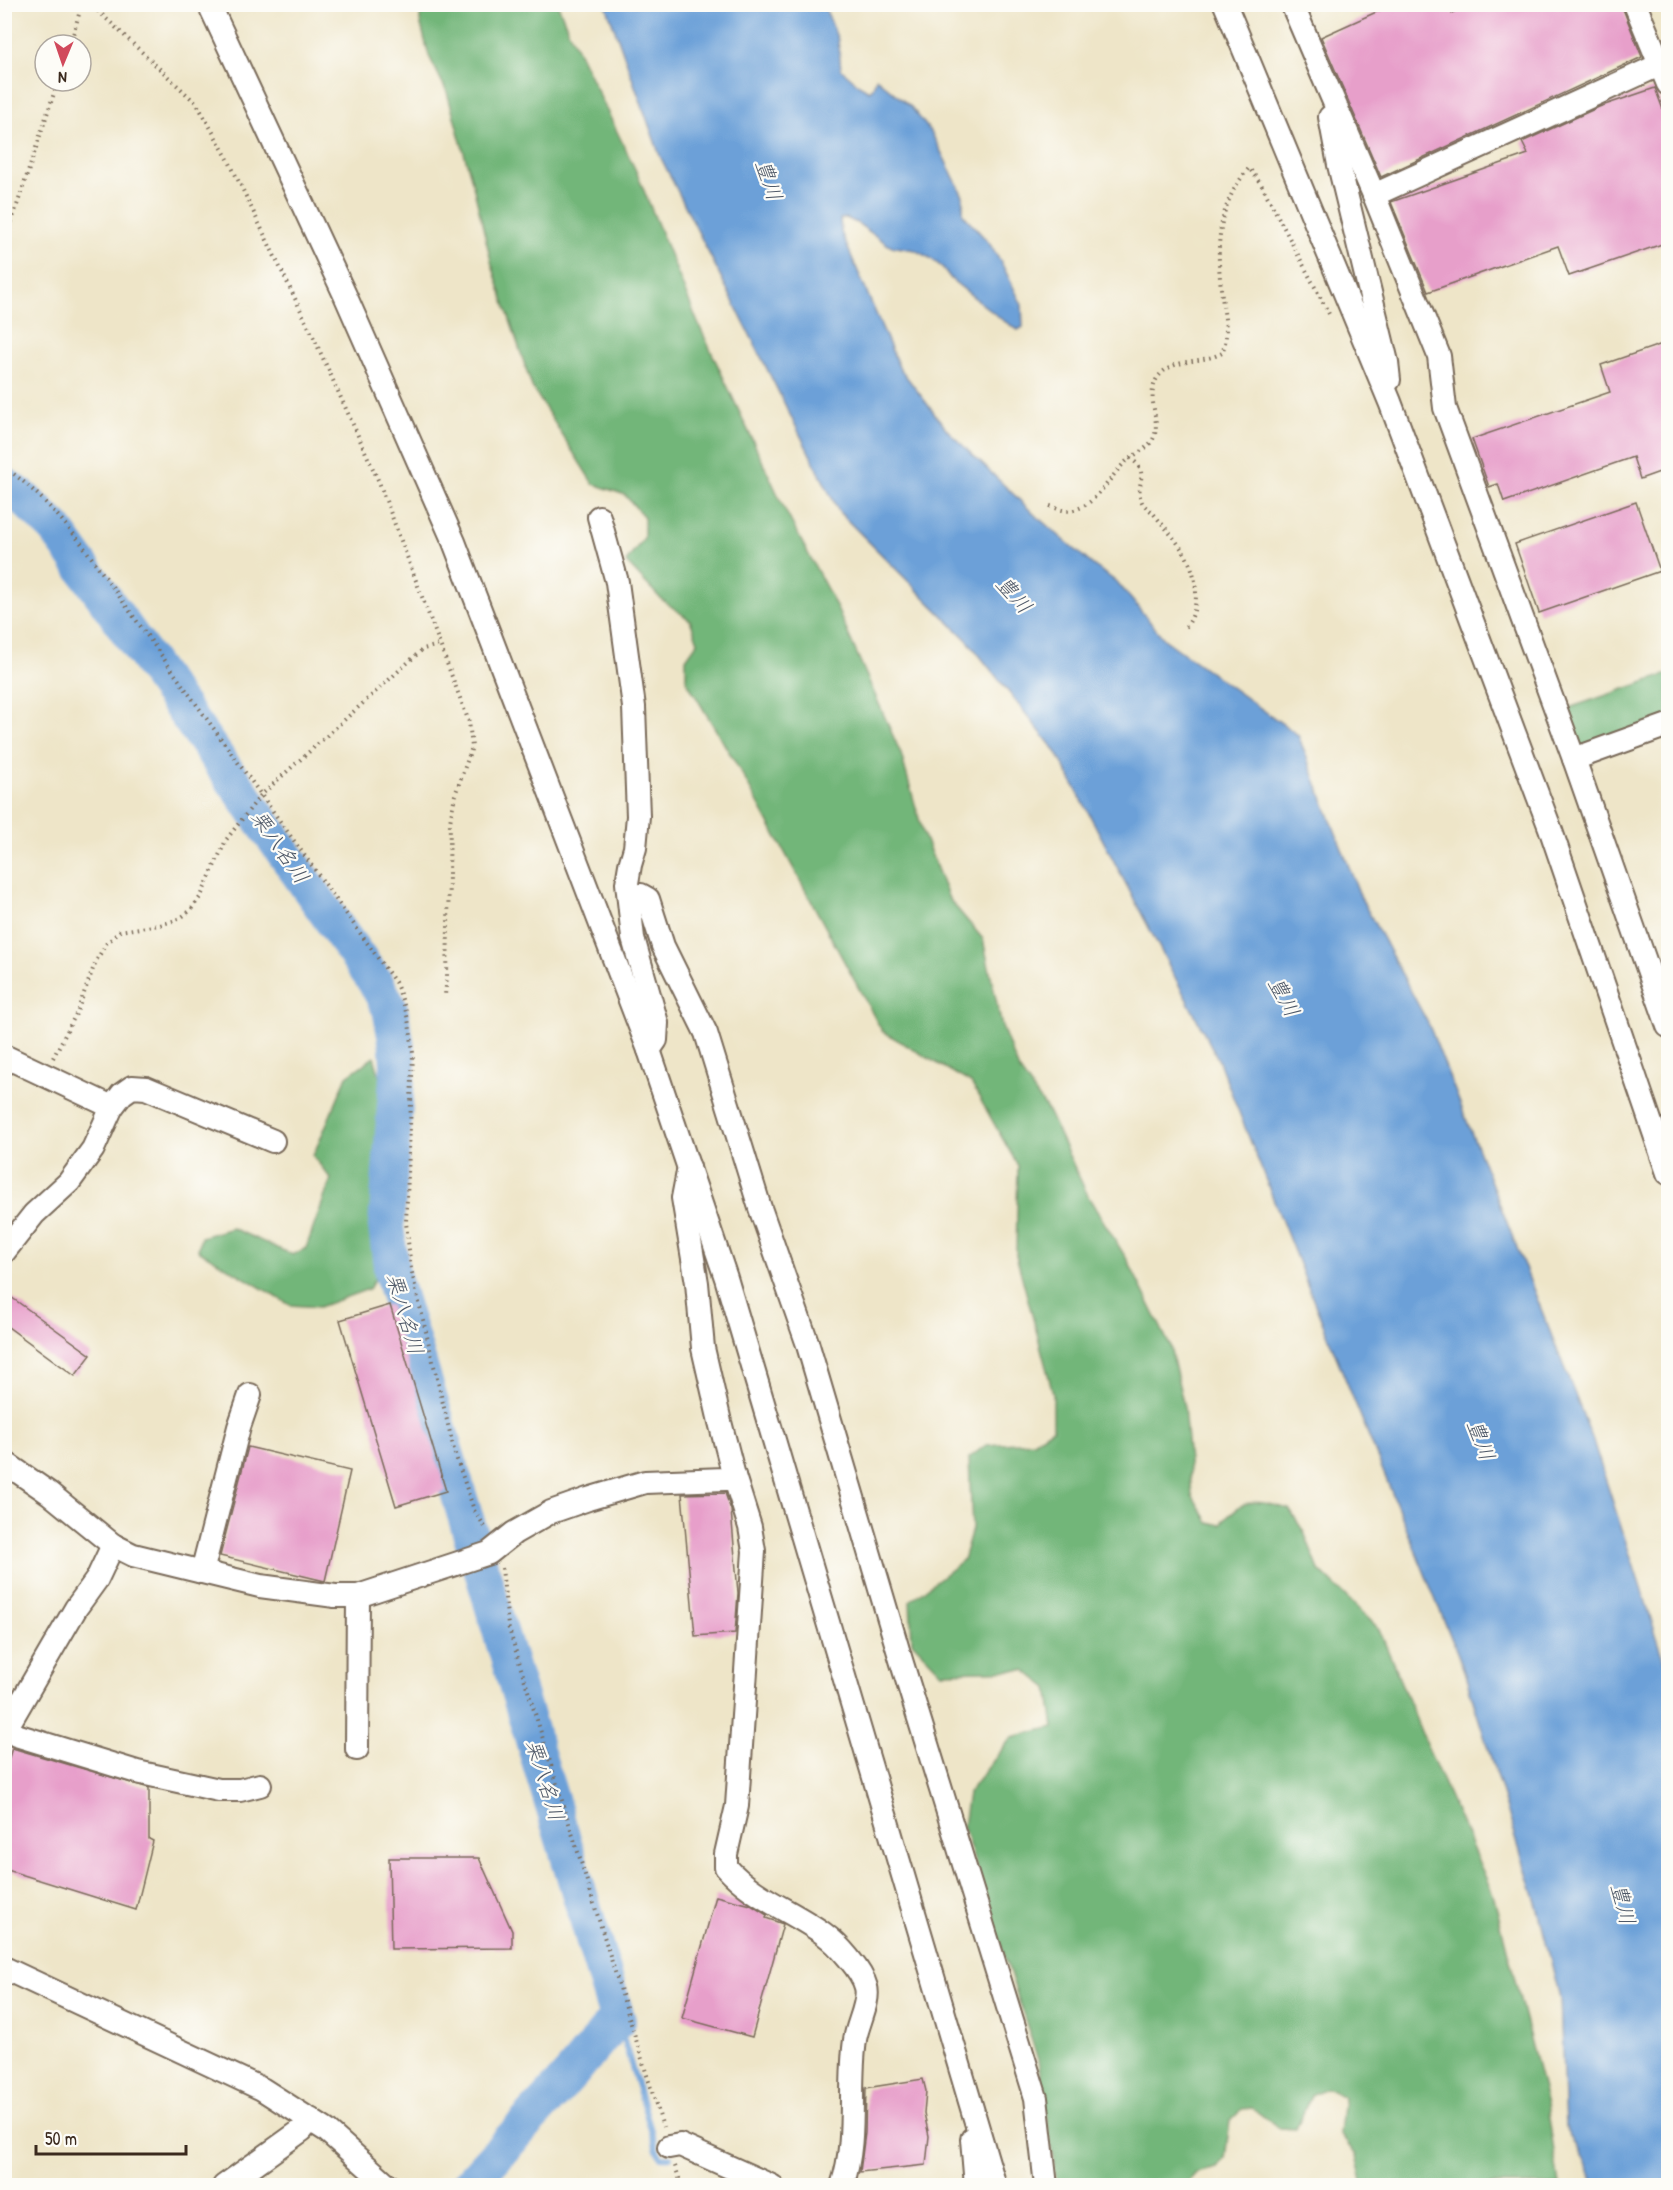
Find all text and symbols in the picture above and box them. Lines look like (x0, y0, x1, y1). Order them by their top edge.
north arrow (33, 33, 93, 93)
text: N (57, 67, 67, 89)
water label: 豊川 (749, 155, 790, 204)
water label: 豊川 (990, 569, 1039, 620)
water label: 栗八名川 (244, 804, 316, 889)
water label: 豊川 (1262, 971, 1307, 1022)
water label: 栗八名川 (380, 1269, 431, 1358)
water label: 豊川 (1461, 1415, 1502, 1465)
water label: 栗八名川 (519, 1735, 572, 1824)
water label: 豊川 (1604, 1880, 1643, 1928)
scale bar (36, 2118, 186, 2156)
text: 50 m (45, 2126, 77, 2151)

